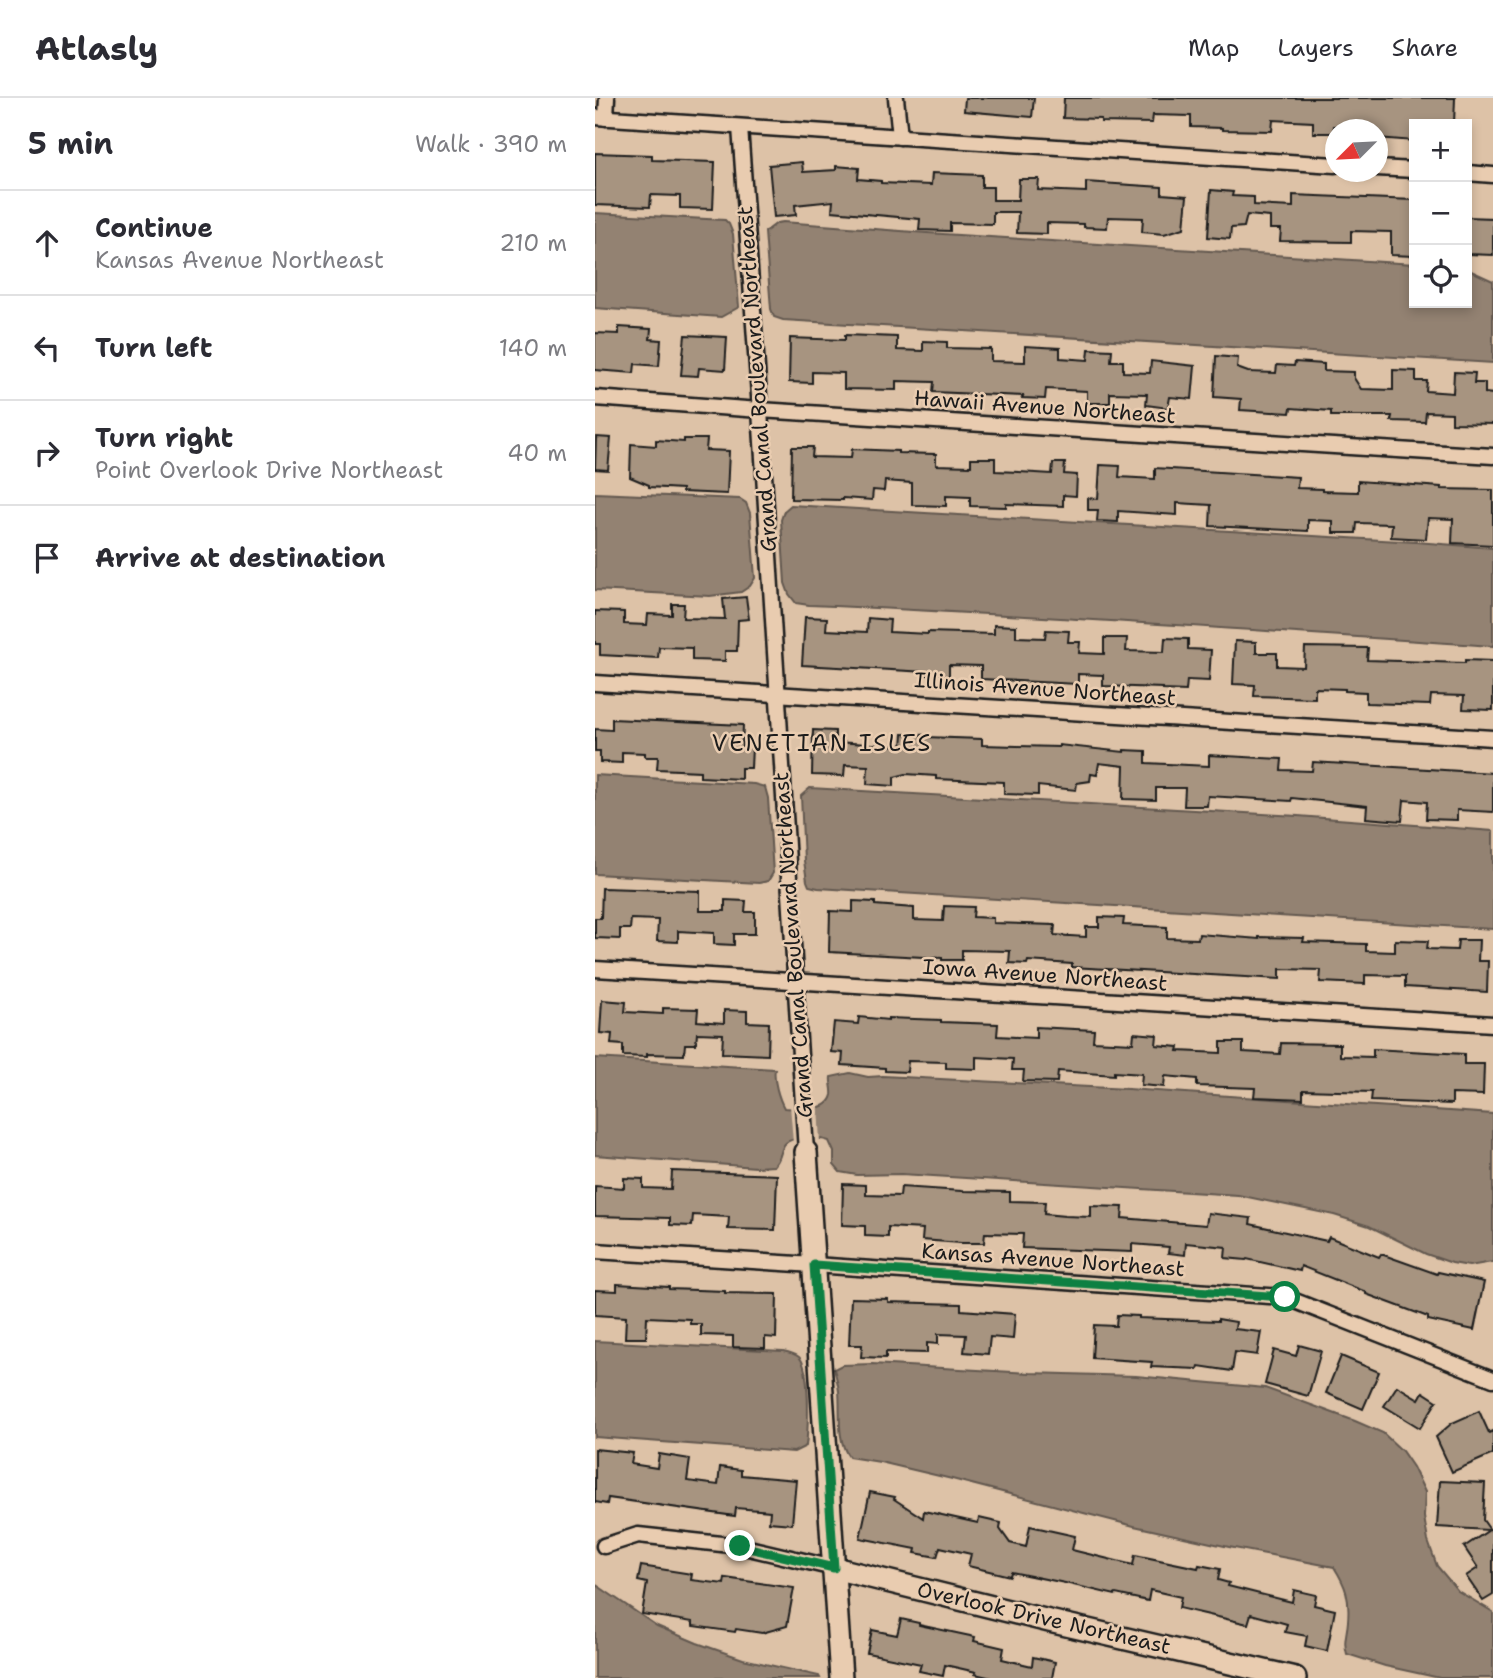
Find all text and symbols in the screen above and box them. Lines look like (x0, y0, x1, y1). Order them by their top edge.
text: Atlasly (35, 26, 158, 71)
text: Map (1188, 32, 1239, 64)
text: Layers (1277, 32, 1354, 64)
text: Share (1392, 32, 1458, 64)
north arrow (1325, 119, 1388, 182)
map controls (1409, 119, 1472, 308)
button: + (1409, 119, 1472, 182)
text: 5 min (28, 123, 113, 164)
text: Walk · 390 m (415, 129, 567, 159)
button: − (1409, 182, 1472, 245)
street label: Grand Canal Boulevard Northeast (731, 205, 783, 553)
text: Continue (95, 210, 213, 245)
icon: ahead (28, 224, 66, 262)
text: 210 m (499, 228, 567, 258)
text: Kansas Avenue Northeast (95, 245, 384, 275)
button: locate (1409, 245, 1472, 308)
icon: left (28, 329, 66, 367)
text: Turn left (95, 330, 212, 365)
text: 140 m (499, 333, 567, 363)
street label: Hawaii Avenue Northeast (913, 384, 1177, 430)
text: Turn right (95, 420, 233, 455)
icon: right (28, 434, 66, 472)
text: 40 m (507, 438, 567, 468)
text: Point Overlook Drive Northeast (95, 455, 443, 485)
icon: arrive (28, 539, 66, 577)
text: Arrive at destination (95, 540, 385, 575)
street label: Illinois Avenue Northeast (913, 666, 1177, 712)
district label: VENETIAN ISLES (712, 728, 932, 758)
street label: Grand Canal Boulevard Northeast (767, 771, 819, 1119)
street label: Iowa Avenue Northeast (922, 952, 1168, 998)
street label: Kansas Avenue Northeast (920, 1237, 1186, 1283)
route start (1269, 1281, 1300, 1312)
route end (724, 1530, 755, 1561)
street label: Overlook Drive Northeast (915, 1575, 1173, 1661)

